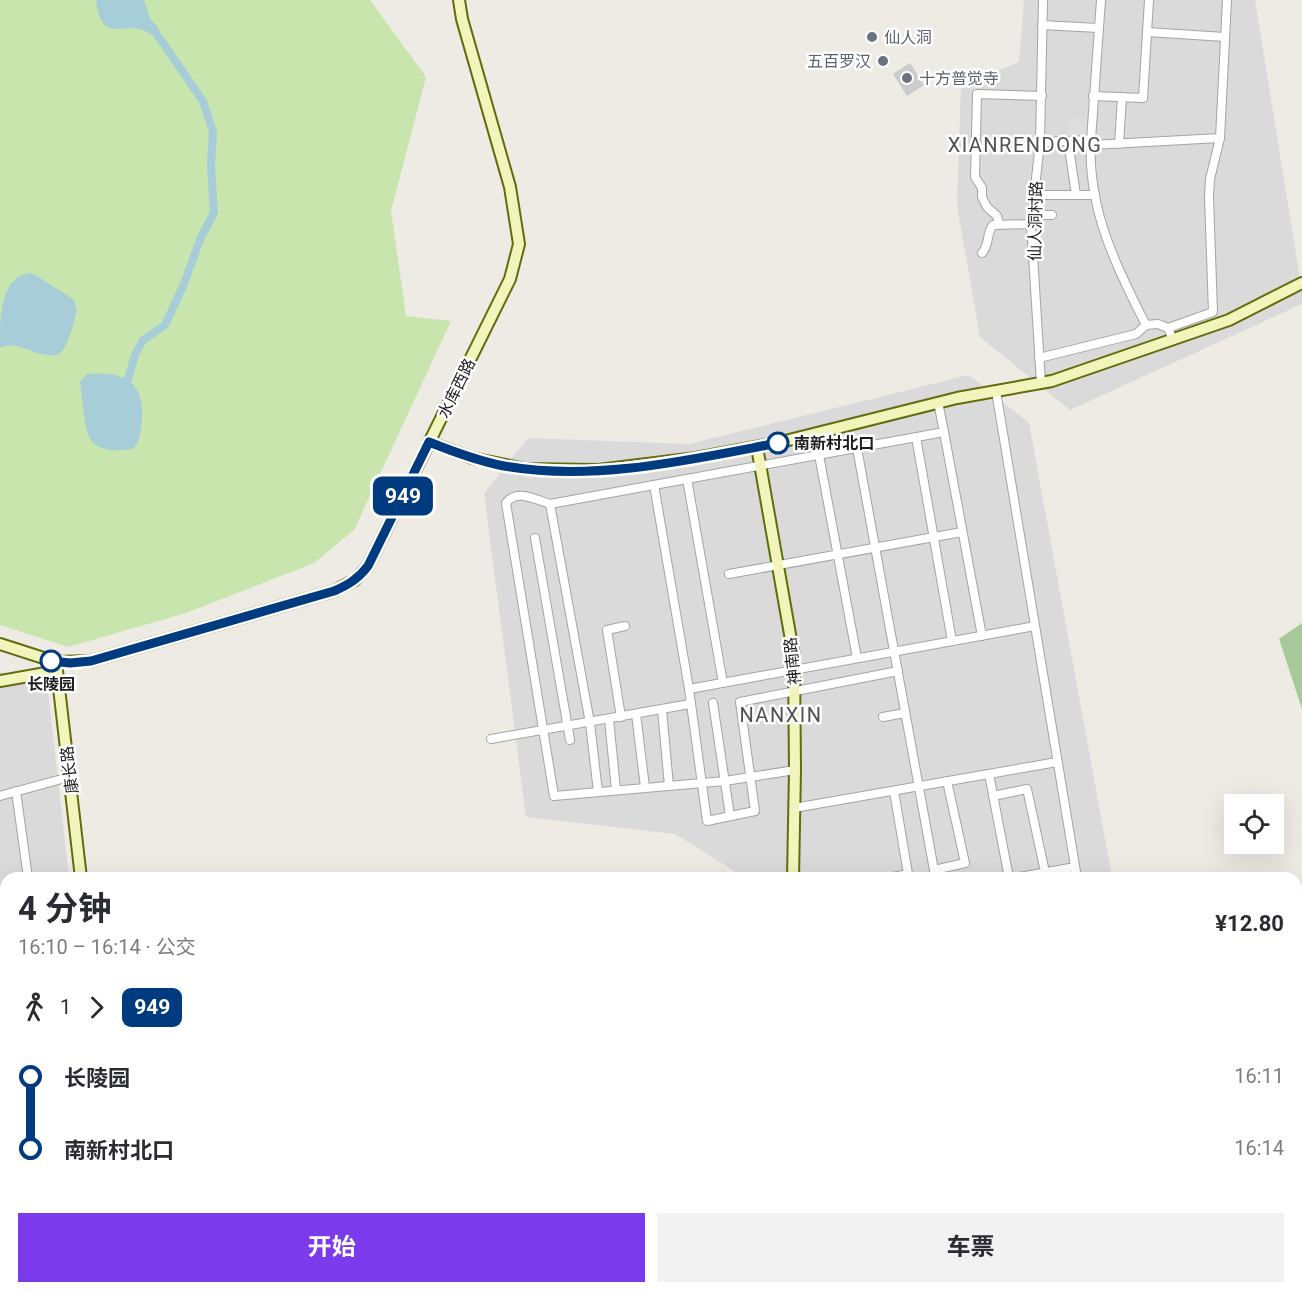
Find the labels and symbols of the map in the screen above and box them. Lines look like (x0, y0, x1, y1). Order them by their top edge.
place label: 仙人洞 (884, 28, 932, 47)
marker: 仙人洞 (865, 30, 879, 44)
place label: 五百罗汉 (807, 52, 871, 71)
marker: 五百罗汉 (876, 54, 890, 68)
place label: 十方普觉寺 (919, 69, 999, 88)
marker: 十方普觉寺 (900, 71, 914, 85)
district label: XIANRENDONG (948, 133, 1102, 157)
street label: 仙人洞村路 (1025, 181, 1046, 261)
street label: 水库西路 (434, 355, 479, 421)
marker: 南新村北口 (767, 432, 789, 454)
place label: 南新村北口 (794, 434, 874, 453)
line badge: 949 (368, 476, 438, 516)
street label: 神南路 (781, 636, 804, 686)
marker: 长陵园 (40, 650, 62, 672)
place label: 长陵园 (27, 675, 75, 694)
district label: NANXIN (739, 703, 823, 727)
street label: 康长路 (57, 745, 82, 795)

